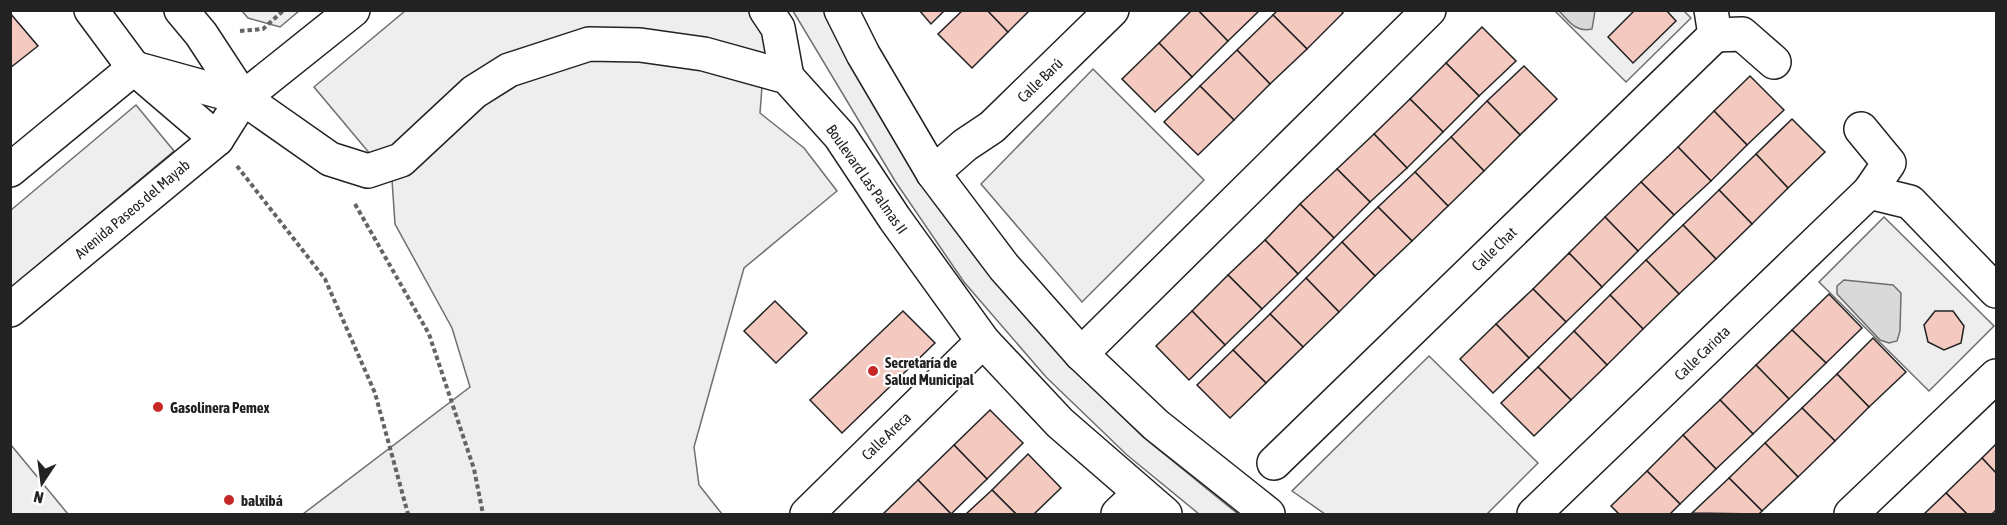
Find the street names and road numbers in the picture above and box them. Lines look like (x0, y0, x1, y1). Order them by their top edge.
street label: Calle Barú (1014, 54, 1066, 106)
street label: Boulevard Las Palmas II (823, 121, 911, 237)
street label: Avenida Paseos del Mayab (71, 156, 193, 262)
street label: Calle Chat (1468, 224, 1520, 274)
street label: Calle Cariota (1671, 322, 1733, 384)
street label: Calle Areca (858, 409, 914, 463)

